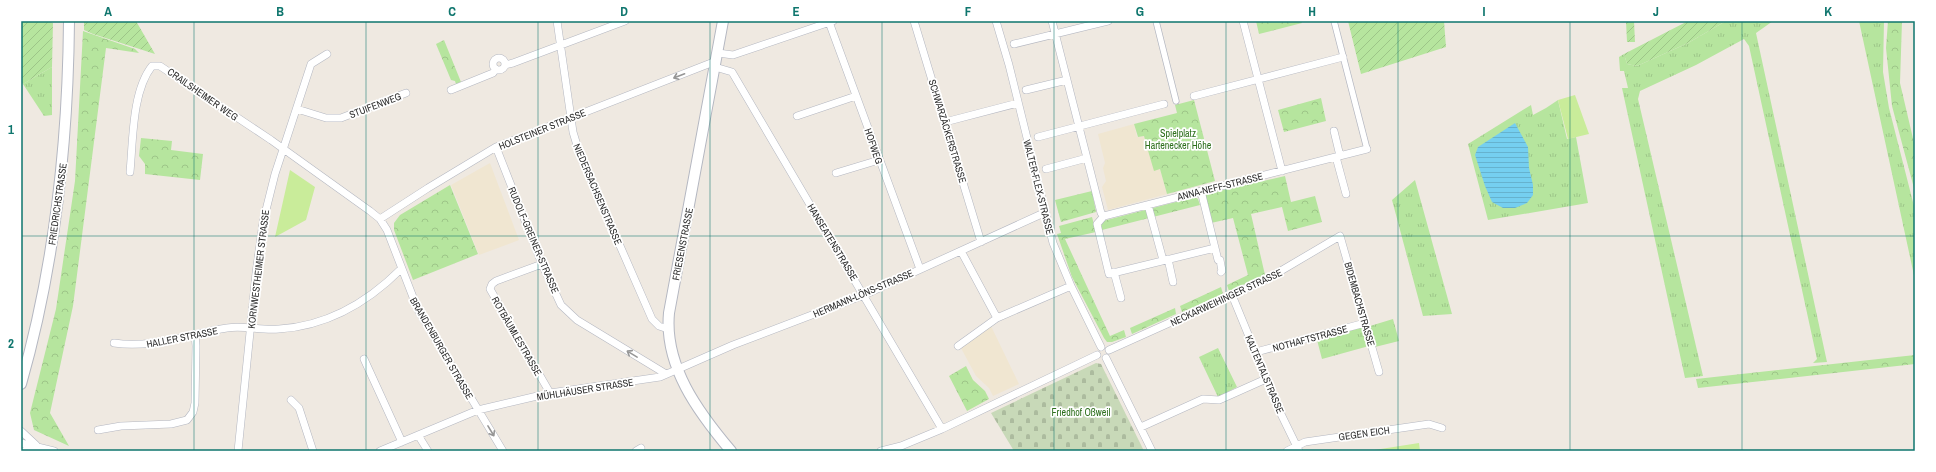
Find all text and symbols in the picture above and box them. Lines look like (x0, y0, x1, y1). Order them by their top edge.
text: A (104, 3, 112, 20)
text: B (276, 3, 284, 20)
text: C (448, 3, 456, 20)
text: D (620, 3, 628, 20)
text: E (792, 3, 800, 20)
text: F (965, 3, 972, 20)
text: G (1136, 3, 1144, 20)
text: H (1308, 3, 1316, 20)
text: I (1483, 3, 1486, 20)
text: J (1653, 3, 1659, 20)
text: K (1824, 3, 1832, 20)
street label: CRAILSHEIMER WEG (165, 65, 241, 124)
one-way arrow (673, 72, 685, 80)
street label: SCHWARZÄCKERSTRASSE (926, 78, 969, 185)
street label: STUIFENWEG (347, 90, 403, 121)
street label: HOLSTEINER STRASSE (497, 106, 588, 153)
text: 1 (8, 121, 14, 138)
street label: HOFWEG (861, 127, 886, 166)
park label: Spielplatz Hartenecker Höhe (1145, 127, 1212, 152)
street label: WALTER-FLEX-STRASSE (1020, 138, 1057, 236)
street label: NIEDERSACHSENSTRASSE (570, 142, 625, 247)
street label: FRIEDRICHSTRASSE (45, 162, 70, 246)
street label: ANNA-NEFF-STRASSE (1175, 170, 1264, 204)
street label: RUDOLF-GREINER-STRASSE (505, 185, 562, 296)
street label: HANSEATENSTRASSE (804, 201, 861, 283)
street label: FRIESENSTRASSE (669, 207, 696, 282)
street label: KORNWESTHEIMER STRASSE (245, 209, 272, 329)
street label: BIDEMBACHSTRASSE (1341, 261, 1378, 348)
street label: HERMANN-LÖNS-STRASSE (811, 266, 915, 320)
street label: NECKARWEIHINGER STRASSE (1168, 266, 1284, 329)
street label: ROTBÄUMLESTRASSE (489, 294, 545, 378)
street label: BRANDENBURGER STRASSE (407, 295, 476, 402)
street label: NOTHAFTSTRASSE (1271, 322, 1349, 355)
street label: HALLER STRASSE (145, 324, 219, 351)
street label: KALTENTALSTRASSE (1242, 333, 1287, 415)
text: 2 (8, 335, 14, 352)
one-way arrow (627, 350, 638, 358)
street label: MÜHLHÄUSER STRASSE (536, 375, 634, 404)
park label: Friedhof Oßweil (1052, 406, 1111, 419)
street label: GEGEN EICH (1338, 423, 1391, 444)
one-way arrow (487, 425, 495, 437)

